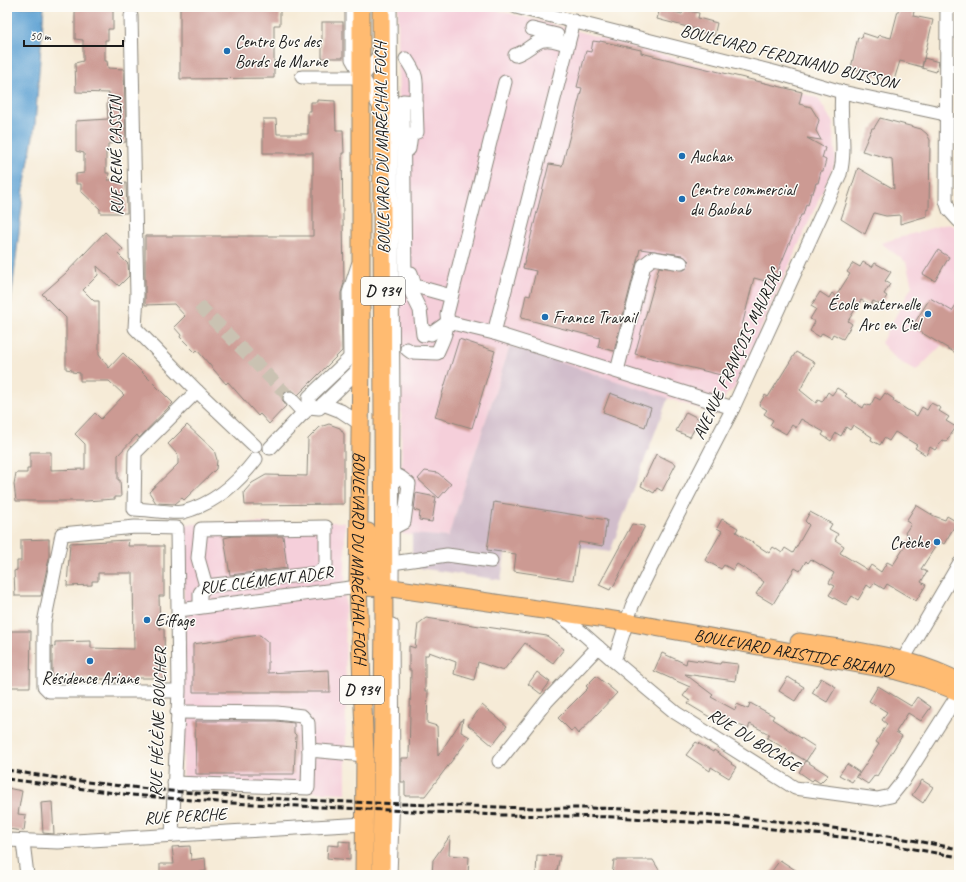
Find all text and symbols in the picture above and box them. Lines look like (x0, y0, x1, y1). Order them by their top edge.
street label: BOULEVARD FERDINAND BUISSON (678, 20, 902, 95)
scale bar (24, 22, 123, 48)
text: 50 m (30, 28, 52, 44)
place label: Centre Bus des Bords de Marne (235, 31, 329, 72)
street label: BOULEVARD DU MARÉCHAL FOCH (369, 38, 394, 254)
marker: Centre Bus des Bords de Marne (222, 46, 232, 56)
street label: RUE RENÉ CASSIN (103, 93, 128, 216)
place label: Auchan (690, 146, 734, 167)
marker: Auchan (677, 151, 687, 161)
place label: Centre commercial du Baobab (690, 179, 798, 220)
marker: Centre commercial du Baobab (677, 194, 687, 204)
street label: AVENUE FRANÇOIS MAURIAC (688, 263, 788, 443)
road number: D 934 (361, 277, 405, 305)
place label: École maternelle Arc en Ciel (828, 293, 923, 335)
place label: France Travail (553, 307, 639, 328)
marker: École maternelle Arc en Ciel (923, 309, 933, 319)
marker: France Travail (540, 312, 550, 322)
street label: BOULEVARD DU MARÉCHAL FOCH (347, 452, 372, 668)
place label: Crèche (890, 532, 930, 553)
marker: Crèche (932, 537, 942, 547)
street label: RUE CLÉMENT ADER (198, 560, 335, 599)
place label: Eiffage (155, 610, 196, 631)
marker: Eiffage (142, 615, 152, 625)
street label: BOULEVARD ARISTIDE BRIAND (692, 624, 897, 681)
street label: RUE HÉLÈNE BOUCHER (144, 645, 171, 797)
marker: Résidence Ariane (85, 656, 95, 666)
place label: Résidence Ariane (42, 668, 140, 689)
road number: D 934 (340, 676, 384, 704)
street label: RUE DU BOCAGE (704, 704, 806, 778)
street label: RUE PERCHE (143, 803, 229, 829)

